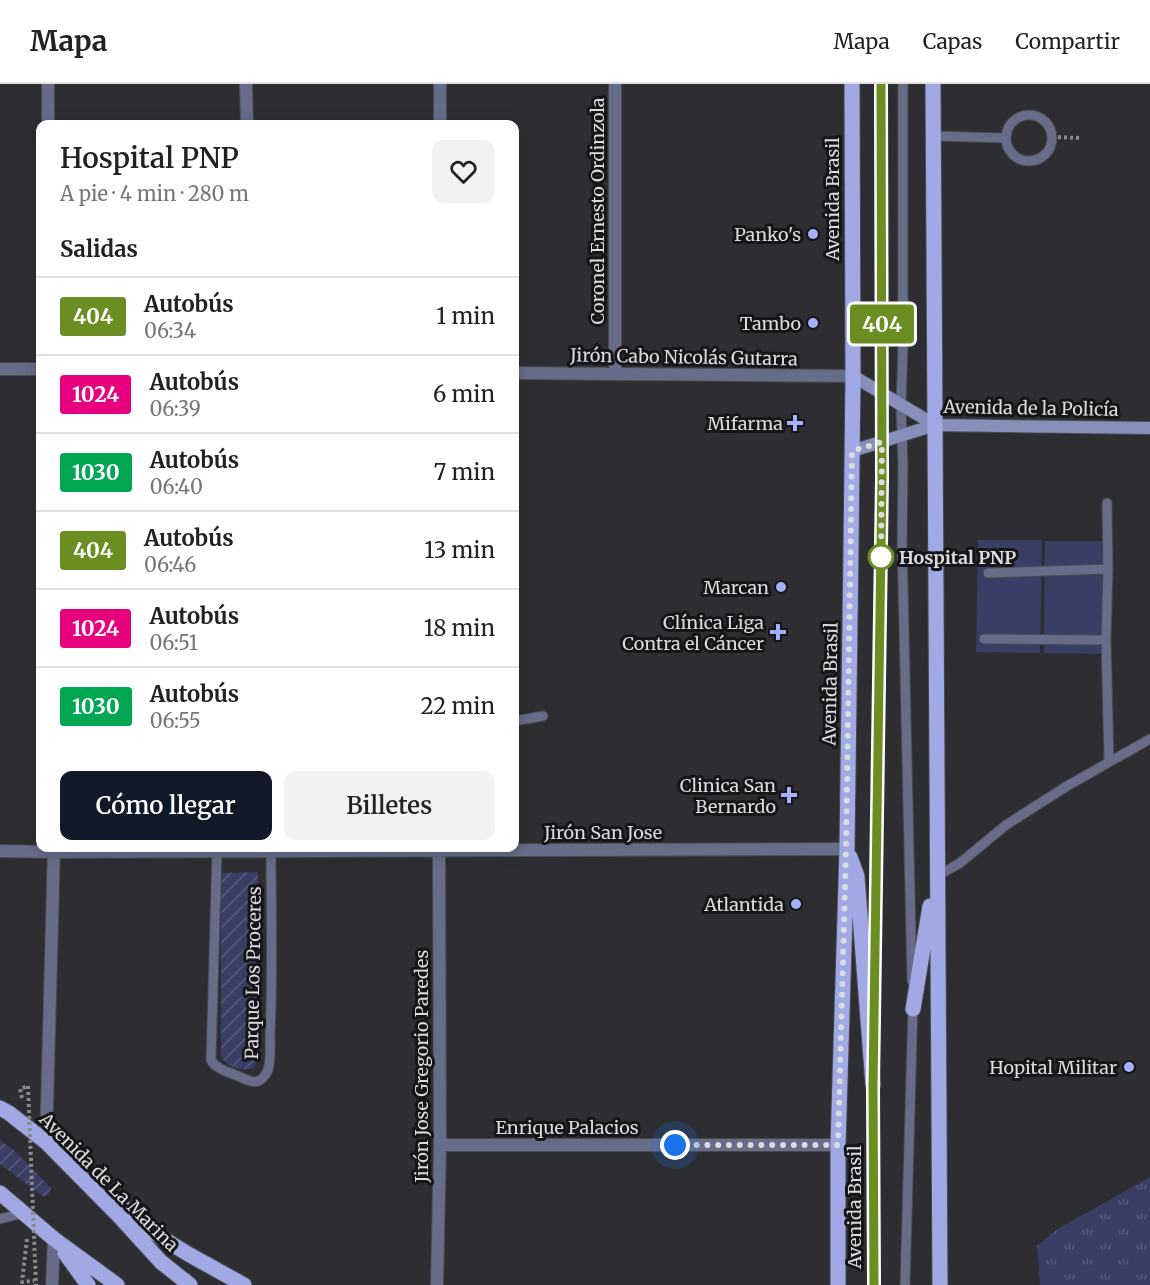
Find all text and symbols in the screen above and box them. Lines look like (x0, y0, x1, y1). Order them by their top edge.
text: Mapa (30, 23, 107, 59)
text: Mapa (833, 28, 890, 55)
text: Capas (923, 28, 982, 55)
text: Compartir (1015, 28, 1120, 55)
street label: Coronel Ernesto Ordinzola (586, 97, 609, 325)
street label: Avenida Brasil (821, 137, 844, 262)
text: Hospital PNP (60, 140, 239, 176)
button: heart (432, 140, 495, 203)
text: A pie · 4 min · 280 m (60, 181, 249, 206)
place label: Panko's (734, 223, 801, 246)
marker: Panko's (806, 227, 820, 241)
text: Salidas (60, 235, 138, 263)
text: Autobús (144, 290, 234, 318)
text: 1 min (436, 302, 495, 330)
text: 404 (73, 303, 113, 330)
line badge: 404 (848, 304, 916, 344)
text: 404 (862, 311, 902, 338)
place label: Tambo (740, 312, 801, 335)
marker: Tambo (806, 316, 820, 330)
text: 06:34 (144, 318, 196, 343)
street label: Jirón Cabo Nicolás Gutarra (569, 343, 798, 370)
text: Autobús (149, 368, 239, 396)
text: 6 min (433, 380, 495, 408)
text: 1024 (72, 381, 119, 408)
street label: Avenida de la Policía (942, 395, 1119, 421)
text: 06:39 (149, 396, 201, 421)
place label: Mifarma (707, 412, 783, 435)
marker: Mifarma (788, 416, 802, 430)
text: Autobús (150, 446, 239, 474)
text: 7 min (434, 458, 495, 486)
text: 1030 (72, 459, 120, 486)
text: 06:40 (150, 474, 203, 499)
text: Autobús (144, 524, 234, 552)
text: 13 min (424, 536, 495, 564)
text: 404 (73, 537, 113, 564)
marker: Hospital PNP (868, 544, 894, 570)
place label: Hospital PNP (899, 546, 1016, 569)
text: 06:46 (144, 552, 196, 577)
place label: Marcan (703, 576, 769, 599)
marker: Marcan (774, 580, 788, 594)
text: Autobús (149, 602, 239, 630)
place label: Clínica Liga Contra el Cáncer (622, 611, 764, 655)
text: 18 min (424, 614, 495, 642)
text: 1024 (72, 615, 119, 642)
street label: Avenida Brasil (817, 622, 843, 747)
marker: Clínica Liga Contra el Cáncer (769, 623, 787, 641)
text: 06:51 (149, 630, 198, 655)
text: Autobús (150, 680, 239, 708)
text: 22 min (421, 692, 495, 720)
text: 1030 (72, 693, 120, 720)
text: 06:55 (150, 708, 201, 733)
button: Cómo llegar (60, 771, 272, 840)
button: Billetes (284, 771, 495, 840)
place label: Clinica San Bernardo (680, 774, 776, 818)
marker: Clinica San Bernardo (780, 786, 798, 804)
street label: Jirón San Jose (543, 821, 662, 844)
street label: Parque Los Proceres (240, 886, 266, 1060)
place label: Atlantida (703, 893, 784, 916)
marker: Atlantida (789, 897, 803, 911)
street label: Jirón Jose Gregorio Paredes (410, 949, 433, 1183)
place label: Hopital Militar (989, 1056, 1117, 1079)
marker: Hopital Militar (1122, 1060, 1136, 1074)
street label: Avenida de La Marina (34, 1107, 183, 1256)
street label: Enrique Palacios (495, 1116, 639, 1139)
your location (660, 1130, 690, 1160)
street label: Avenida Brasil (843, 1145, 866, 1270)

